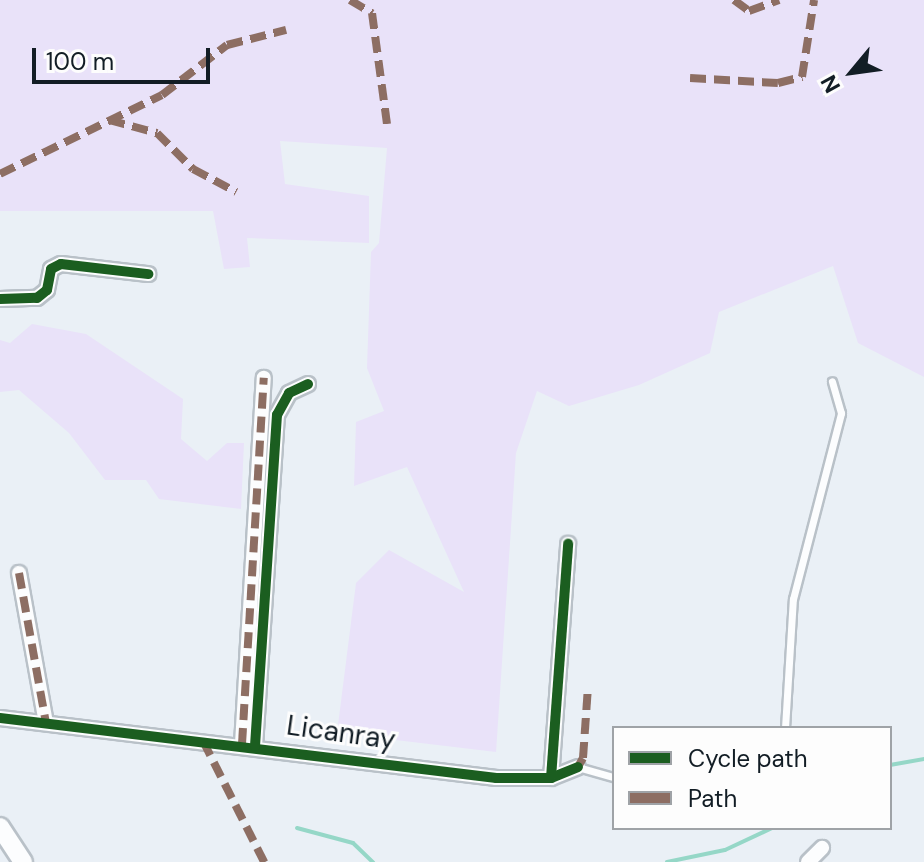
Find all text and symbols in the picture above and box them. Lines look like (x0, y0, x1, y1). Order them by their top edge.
scale bar (36, 32, 214, 82)
north arrow (812, 32, 892, 112)
text: 100 m (46, 46, 114, 77)
text: N (814, 70, 847, 98)
street label: Licanray (284, 709, 398, 757)
legend (612, 726, 892, 830)
text: Cycle path (688, 743, 807, 774)
text: Path (688, 783, 737, 814)

